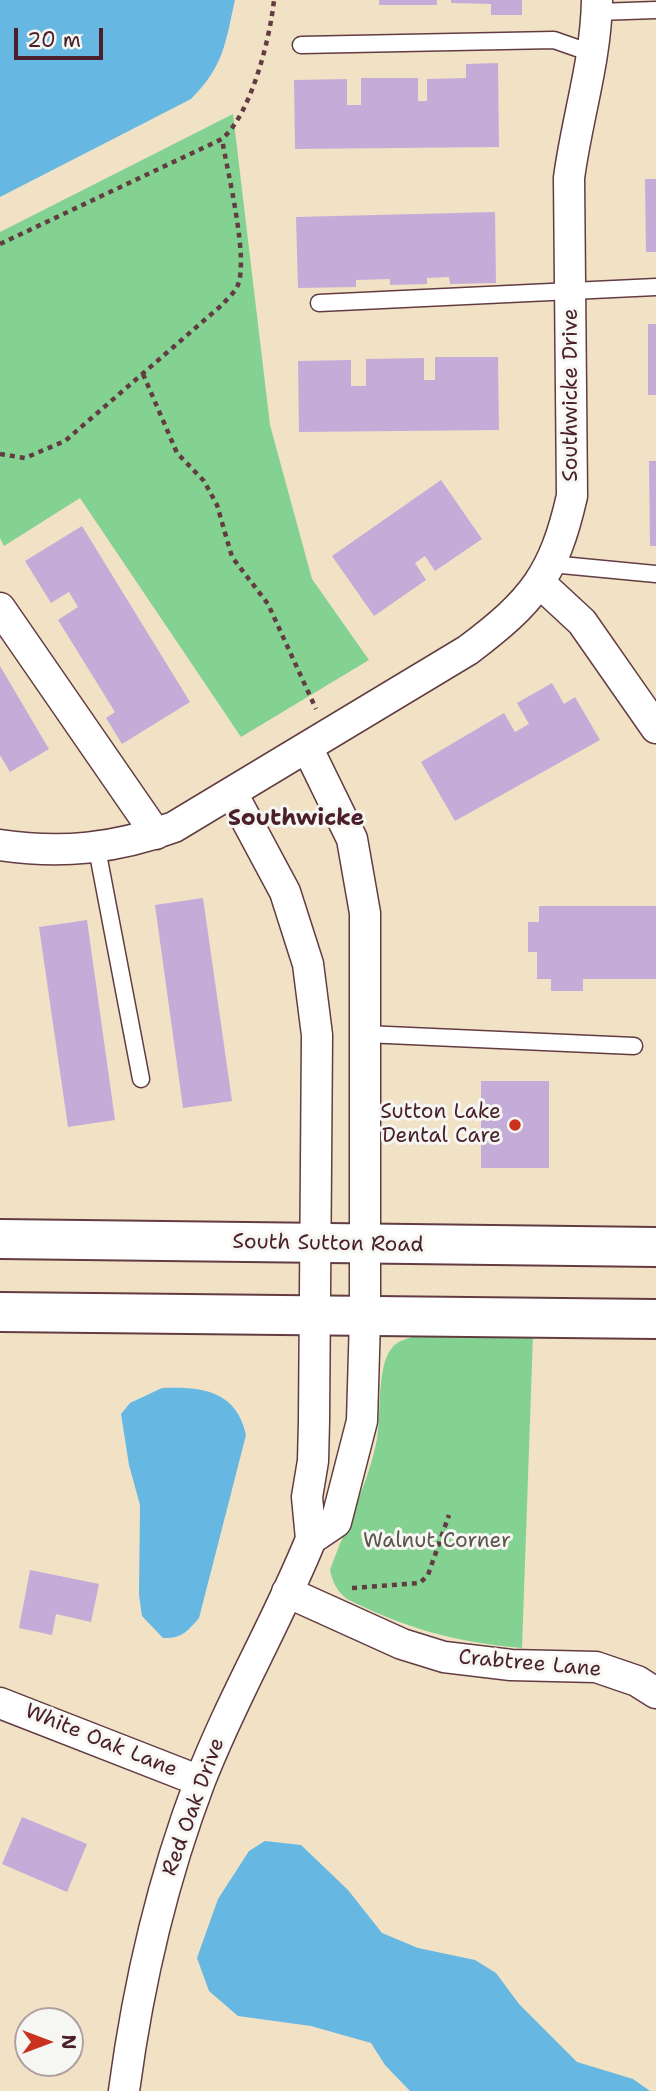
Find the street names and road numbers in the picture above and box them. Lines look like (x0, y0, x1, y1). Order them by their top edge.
street label: Southwicke Drive (559, 308, 585, 482)
street label: South Sutton Road (232, 1230, 424, 1258)
street label: Crabtree Lane (457, 1645, 603, 1683)
street label: White Oak Lane (21, 1699, 181, 1783)
street label: Red Oak Drive (157, 1735, 231, 1879)

